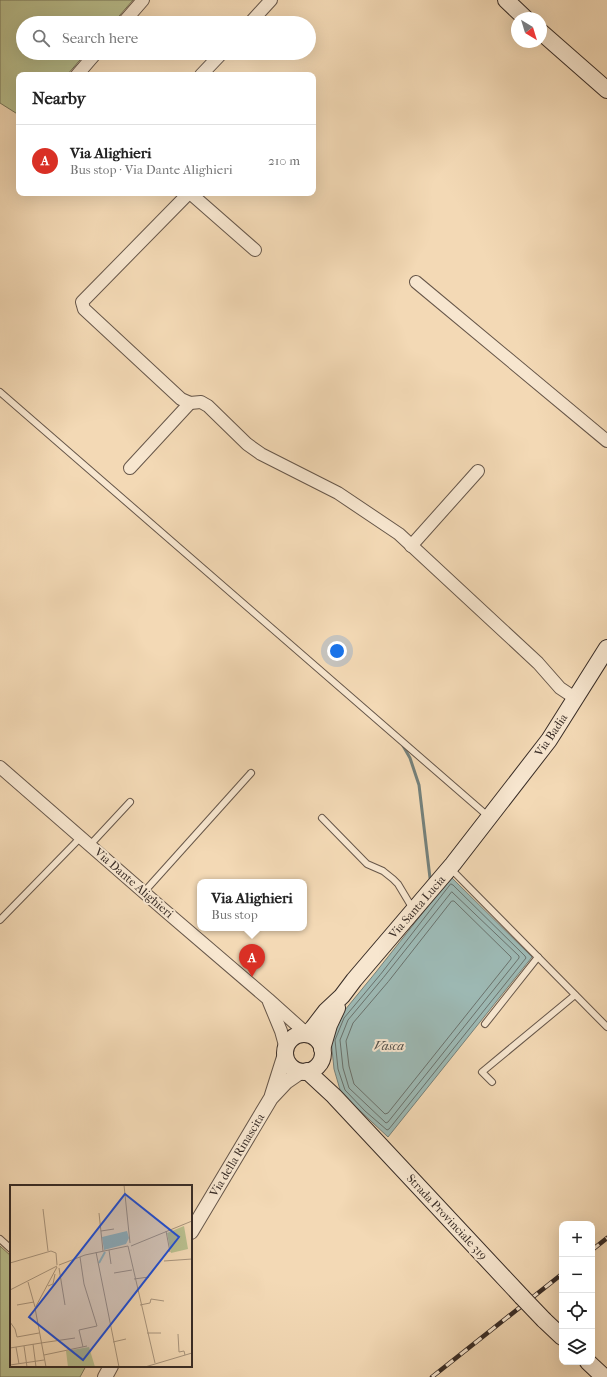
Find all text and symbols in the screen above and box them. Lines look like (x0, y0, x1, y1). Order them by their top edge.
north arrow (511, 12, 547, 48)
search box (16, 16, 316, 60)
icon: search (30, 27, 52, 49)
text: Search here (62, 29, 138, 47)
text: Nearby (32, 88, 86, 108)
text: Via Alighieri (70, 144, 152, 162)
text: A (41, 153, 49, 168)
text: 210 m (268, 153, 300, 168)
text: Bus stop · Via Dante Alighieri (70, 162, 233, 177)
your location (327, 641, 347, 661)
street label: Via Badia (531, 711, 571, 760)
street label: Via Dante Alighieri (91, 844, 177, 921)
street label: Via Santa Lucia (385, 872, 448, 942)
popup (197, 879, 307, 931)
text: Via Alighieri (211, 889, 293, 907)
text: Bus stop (211, 907, 258, 922)
pin: A (239, 944, 265, 977)
water label: Vasca (374, 1038, 404, 1053)
street label: Via della Rinascita (206, 1111, 268, 1200)
street label: Strada Provinciale 319 (404, 1171, 490, 1263)
inset map (10, 1185, 192, 1367)
map controls (559, 1221, 595, 1365)
button: + (559, 1221, 595, 1257)
button: − (559, 1257, 595, 1293)
button: locate (559, 1293, 595, 1329)
button: layers (559, 1329, 595, 1365)

